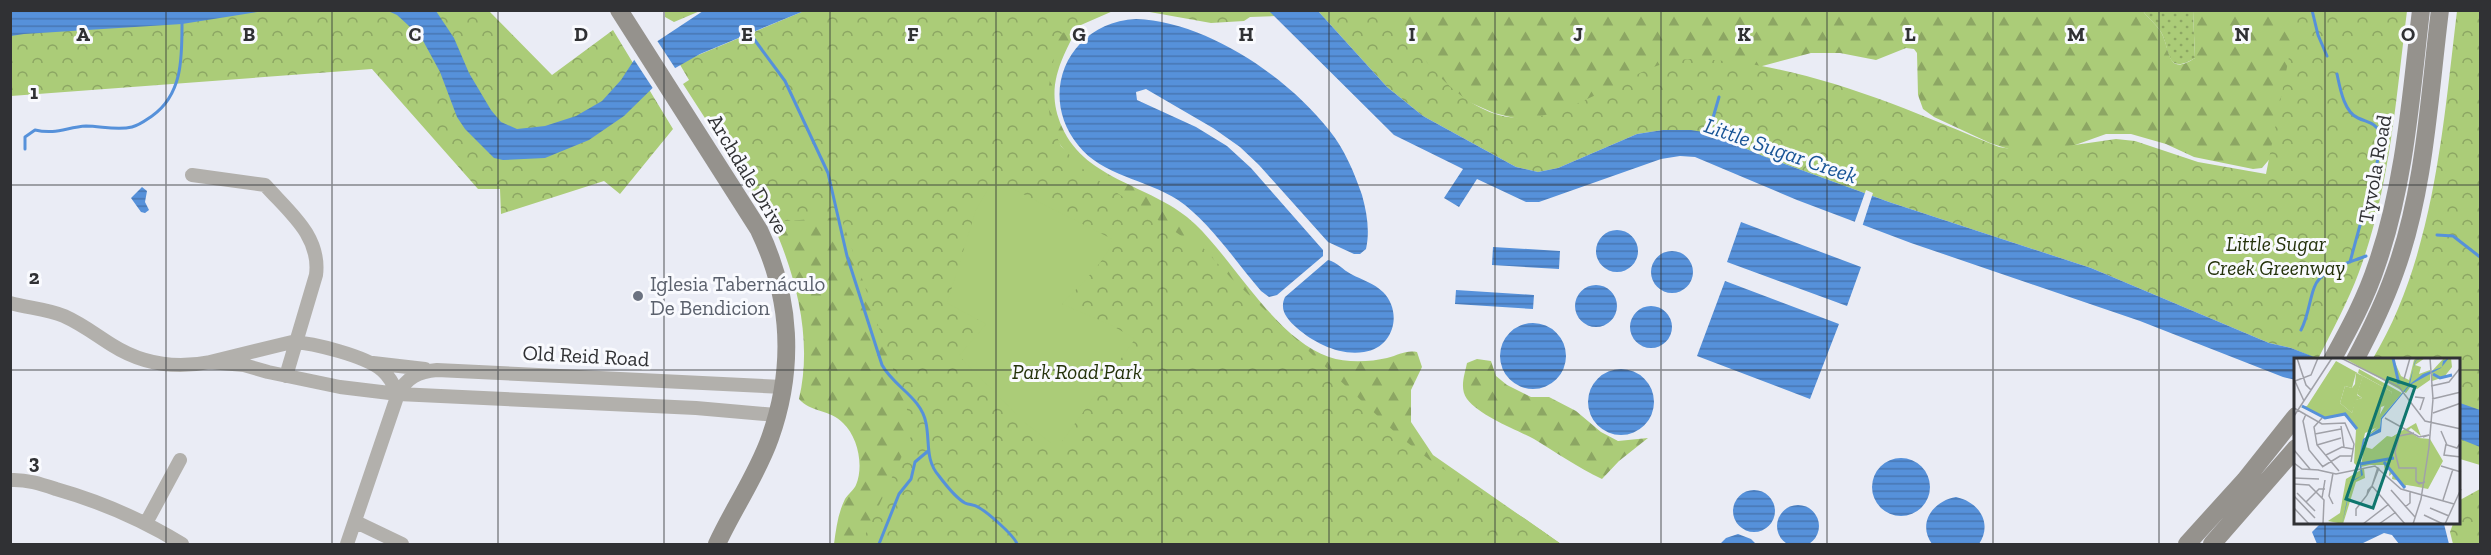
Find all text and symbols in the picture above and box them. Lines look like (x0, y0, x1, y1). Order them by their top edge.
text: A (76, 22, 90, 46)
text: B (243, 22, 255, 46)
text: C (409, 22, 422, 46)
text: D (574, 22, 588, 46)
text: E (741, 22, 753, 46)
text: F (907, 22, 919, 46)
text: G (1072, 22, 1086, 46)
text: H (1238, 22, 1254, 46)
text: I (1408, 22, 1416, 46)
text: J (1573, 22, 1583, 46)
text: K (1737, 22, 1751, 46)
text: L (1904, 22, 1916, 46)
text: M (2067, 22, 2085, 46)
text: N (2234, 22, 2250, 46)
text: O (2401, 22, 2415, 46)
text: 1 (30, 80, 38, 104)
street label: Archdale Drive (703, 109, 794, 238)
water label: Little Sugar Creek (1701, 112, 1861, 189)
street label: Tyvola Road (2353, 112, 2396, 225)
park label: Little Sugar Creek Greenway (2207, 231, 2345, 280)
text: 2 (29, 265, 40, 289)
place label: Iglesia Tabernáculo De Bendicion (650, 271, 825, 320)
marker: Iglesia Tabernáculo De Bendicion (631, 289, 645, 303)
street label: Old Reid Road (522, 340, 650, 371)
inset map (2294, 358, 2461, 525)
park label: Park Road Park (1012, 359, 1142, 384)
text: 3 (29, 450, 40, 474)

